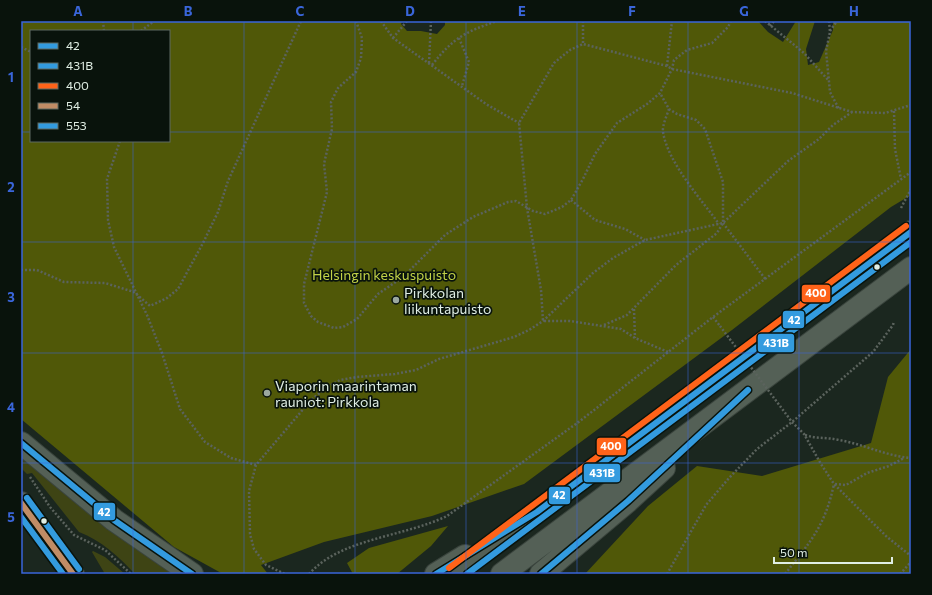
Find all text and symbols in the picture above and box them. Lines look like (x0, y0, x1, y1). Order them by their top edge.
text: A (73, 3, 83, 19)
text: B (184, 3, 193, 19)
text: C (296, 3, 305, 19)
text: D (405, 3, 415, 19)
text: E (518, 3, 526, 19)
text: F (628, 3, 636, 19)
text: G (739, 3, 749, 19)
text: H (849, 3, 859, 19)
legend (30, 30, 170, 142)
text: 42 (66, 38, 80, 52)
text: 431B (66, 58, 93, 72)
text: 1 (8, 69, 14, 85)
text: 400 (66, 78, 89, 92)
text: 54 (66, 98, 80, 112)
text: 553 (66, 118, 87, 132)
text: 2 (7, 179, 15, 195)
unlabelled marker (872, 262, 882, 272)
park label: Helsingin keskuspuisto (312, 266, 456, 283)
place label: Pirkkolan liikuntapuisto (404, 284, 491, 317)
line badge: 400 (801, 284, 831, 303)
text: 400 (805, 286, 827, 299)
text: 3 (7, 289, 15, 305)
marker: Pirkkolan liikuntapuisto (391, 295, 401, 305)
line badge: 42 (782, 310, 805, 329)
text: 42 (788, 313, 800, 326)
line badge: 431B (757, 333, 795, 353)
text: 431B (763, 336, 789, 349)
place label: Viaporin maarintaman rauniot: Pirkkola (275, 377, 417, 410)
marker: Viaporin maarintaman rauniot: Pirkkola (262, 388, 272, 398)
text: 4 (7, 399, 15, 415)
line badge: 400 (596, 437, 627, 456)
text: 400 (600, 439, 622, 452)
line badge: 431B (583, 463, 621, 483)
text: 431B (589, 466, 615, 479)
line badge: 42 (548, 486, 571, 505)
text: 42 (553, 488, 565, 501)
line badge: 42 (93, 502, 116, 521)
text: 42 (98, 505, 110, 518)
text: 5 (7, 509, 15, 525)
unlabelled marker (39, 516, 49, 526)
scale bar (774, 539, 892, 565)
text: 50 m (780, 545, 808, 559)

